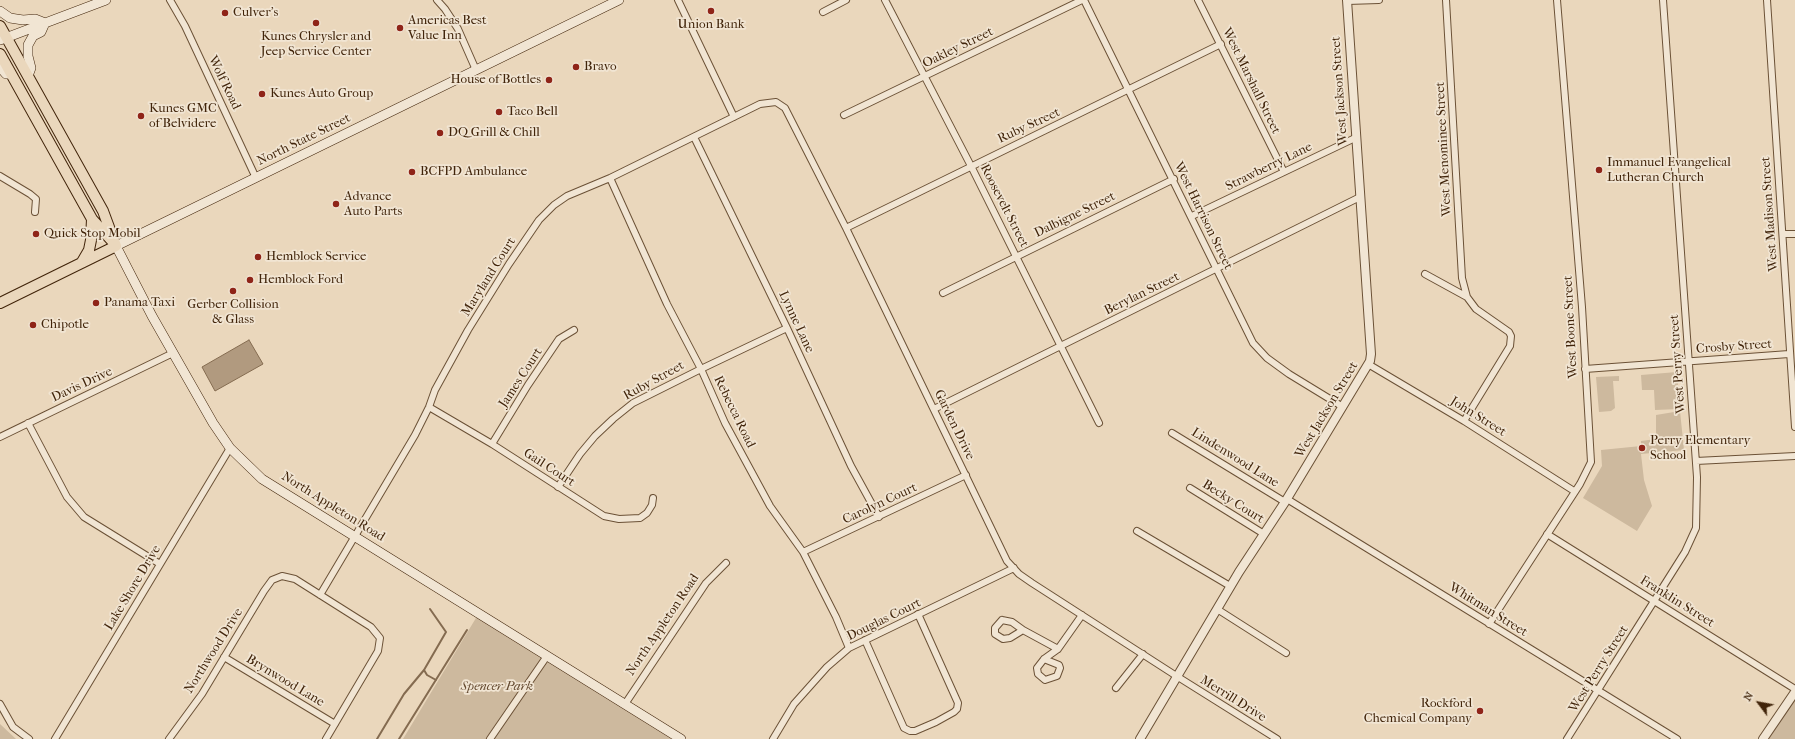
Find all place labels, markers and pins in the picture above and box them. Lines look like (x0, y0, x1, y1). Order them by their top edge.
place label: Culver's (233, 5, 278, 21)
marker: Union Bank (706, 6, 716, 16)
marker: Culver's (220, 8, 230, 18)
place label: Americas Best Value Inn (408, 13, 487, 44)
place label: Union Bank (678, 17, 744, 33)
marker: Kunes Chrysler and Jeep Service Center (311, 18, 321, 28)
marker: Americas Best Value Inn (395, 23, 405, 33)
place label: Kunes Chrysler and Jeep Service Center (261, 29, 371, 60)
place label: Bravo (584, 59, 617, 75)
marker: Bravo (571, 62, 581, 72)
place label: House of Bottles (450, 72, 541, 88)
marker: House of Bottles (544, 75, 554, 85)
place label: Kunes Auto Group (270, 86, 373, 102)
marker: Kunes Auto Group (257, 89, 267, 99)
place label: Kunes GMC of Belvidere (149, 101, 217, 132)
place label: Taco Bell (507, 104, 558, 120)
marker: Taco Bell (494, 107, 504, 117)
marker: Kunes GMC of Belvidere (136, 111, 146, 121)
place label: DQ Grill & Chill (448, 125, 540, 141)
marker: DQ Grill & Chill (435, 128, 445, 138)
place label: Immanuel Evangelical Lutheran Church (1607, 155, 1731, 186)
place label: BCFPD Ambulance (420, 164, 527, 180)
marker: Immanuel Evangelical Lutheran Church (1594, 165, 1604, 175)
marker: BCFPD Ambulance (407, 167, 417, 177)
place label: Advance Auto Parts (344, 189, 402, 220)
marker: Advance Auto Parts (331, 199, 341, 209)
place label: Quick Stop Mobil (44, 226, 141, 242)
marker: Quick Stop Mobil (31, 229, 41, 239)
place label: Hemblock Service (266, 249, 366, 265)
marker: Hemblock Service (253, 252, 263, 262)
place label: Hemblock Ford (258, 272, 343, 288)
marker: Hemblock Ford (245, 275, 255, 285)
marker: Gerber Collision & Glass (228, 286, 238, 296)
place label: Panama Taxi (104, 295, 175, 311)
place label: Gerber Collision & Glass (187, 297, 279, 328)
marker: Panama Taxi (91, 298, 101, 308)
place label: Chipotle (41, 317, 89, 333)
marker: Chipotle (28, 320, 38, 330)
place label: Perry Elementary School (1650, 433, 1750, 464)
marker: Perry Elementary School (1637, 443, 1647, 453)
place label: Rockford Chemical Company (1364, 696, 1472, 727)
marker: Rockford Chemical Company (1475, 706, 1485, 716)

